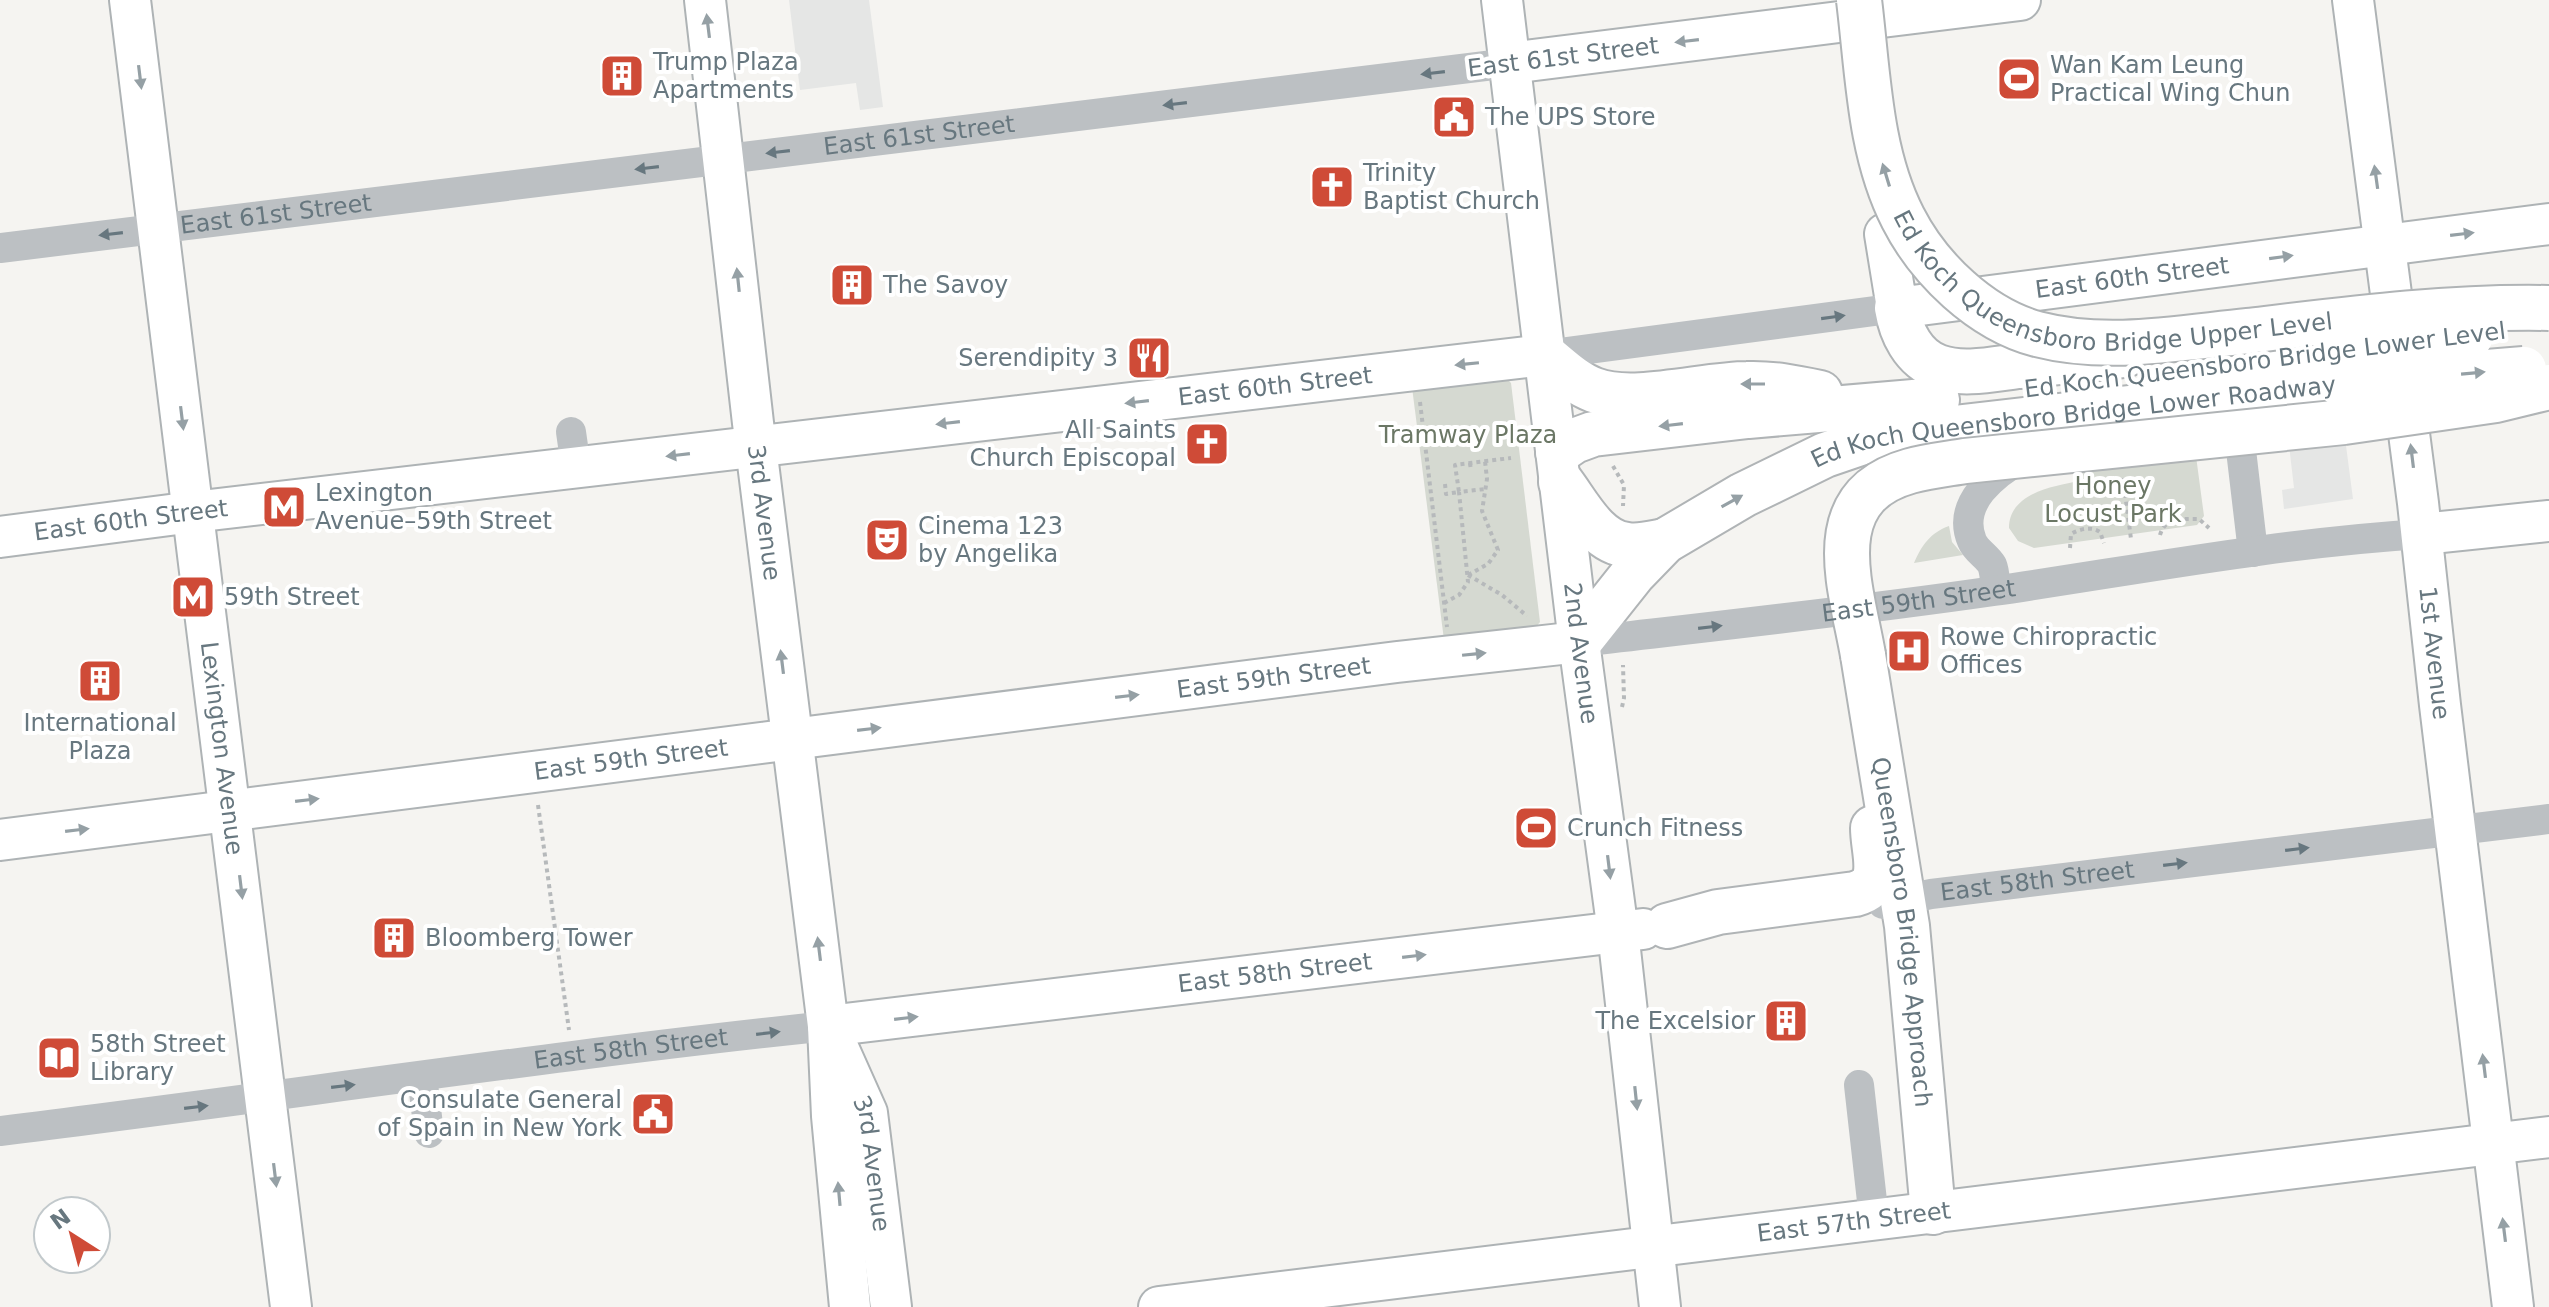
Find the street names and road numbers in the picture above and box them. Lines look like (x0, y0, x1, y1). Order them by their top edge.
street label: East 61st Street (1466, 31, 1660, 83)
street label: East 61st Street (822, 110, 1016, 161)
street label: East 61st Street (179, 189, 373, 240)
street label: Ed Koch Queensboro Bridge Upper Level (1887, 206, 2334, 357)
street label: East 60th Street (2033, 251, 2231, 304)
street label: Ed Koch Queensboro Bridge Lower Level (2023, 317, 2507, 403)
street label: East 60th Street (1177, 361, 1374, 411)
street label: Ed Koch Queensboro Bridge Lower Roadway (1806, 371, 2337, 474)
street label: 3rd Avenue (742, 443, 786, 582)
street label: East 60th Street (32, 494, 229, 546)
street label: East 59th Street (1820, 574, 2017, 628)
street label: 2nd Avenue (1558, 581, 1604, 726)
street label: 1st Avenue (2413, 585, 2456, 721)
street label: Lexington Avenue (195, 640, 249, 857)
street label: East 59th Street (1175, 651, 1372, 704)
street label: East 59th Street (532, 733, 730, 786)
street label: Queensboro Bridge Approach (1866, 755, 1937, 1108)
street label: East 58th Street (1939, 855, 2136, 907)
street label: East 58th Street (1176, 947, 1373, 998)
street label: East 58th Street (532, 1023, 729, 1075)
street label: 3rd Avenue (847, 1091, 896, 1233)
street label: East 57th Street (1755, 1196, 1952, 1248)

